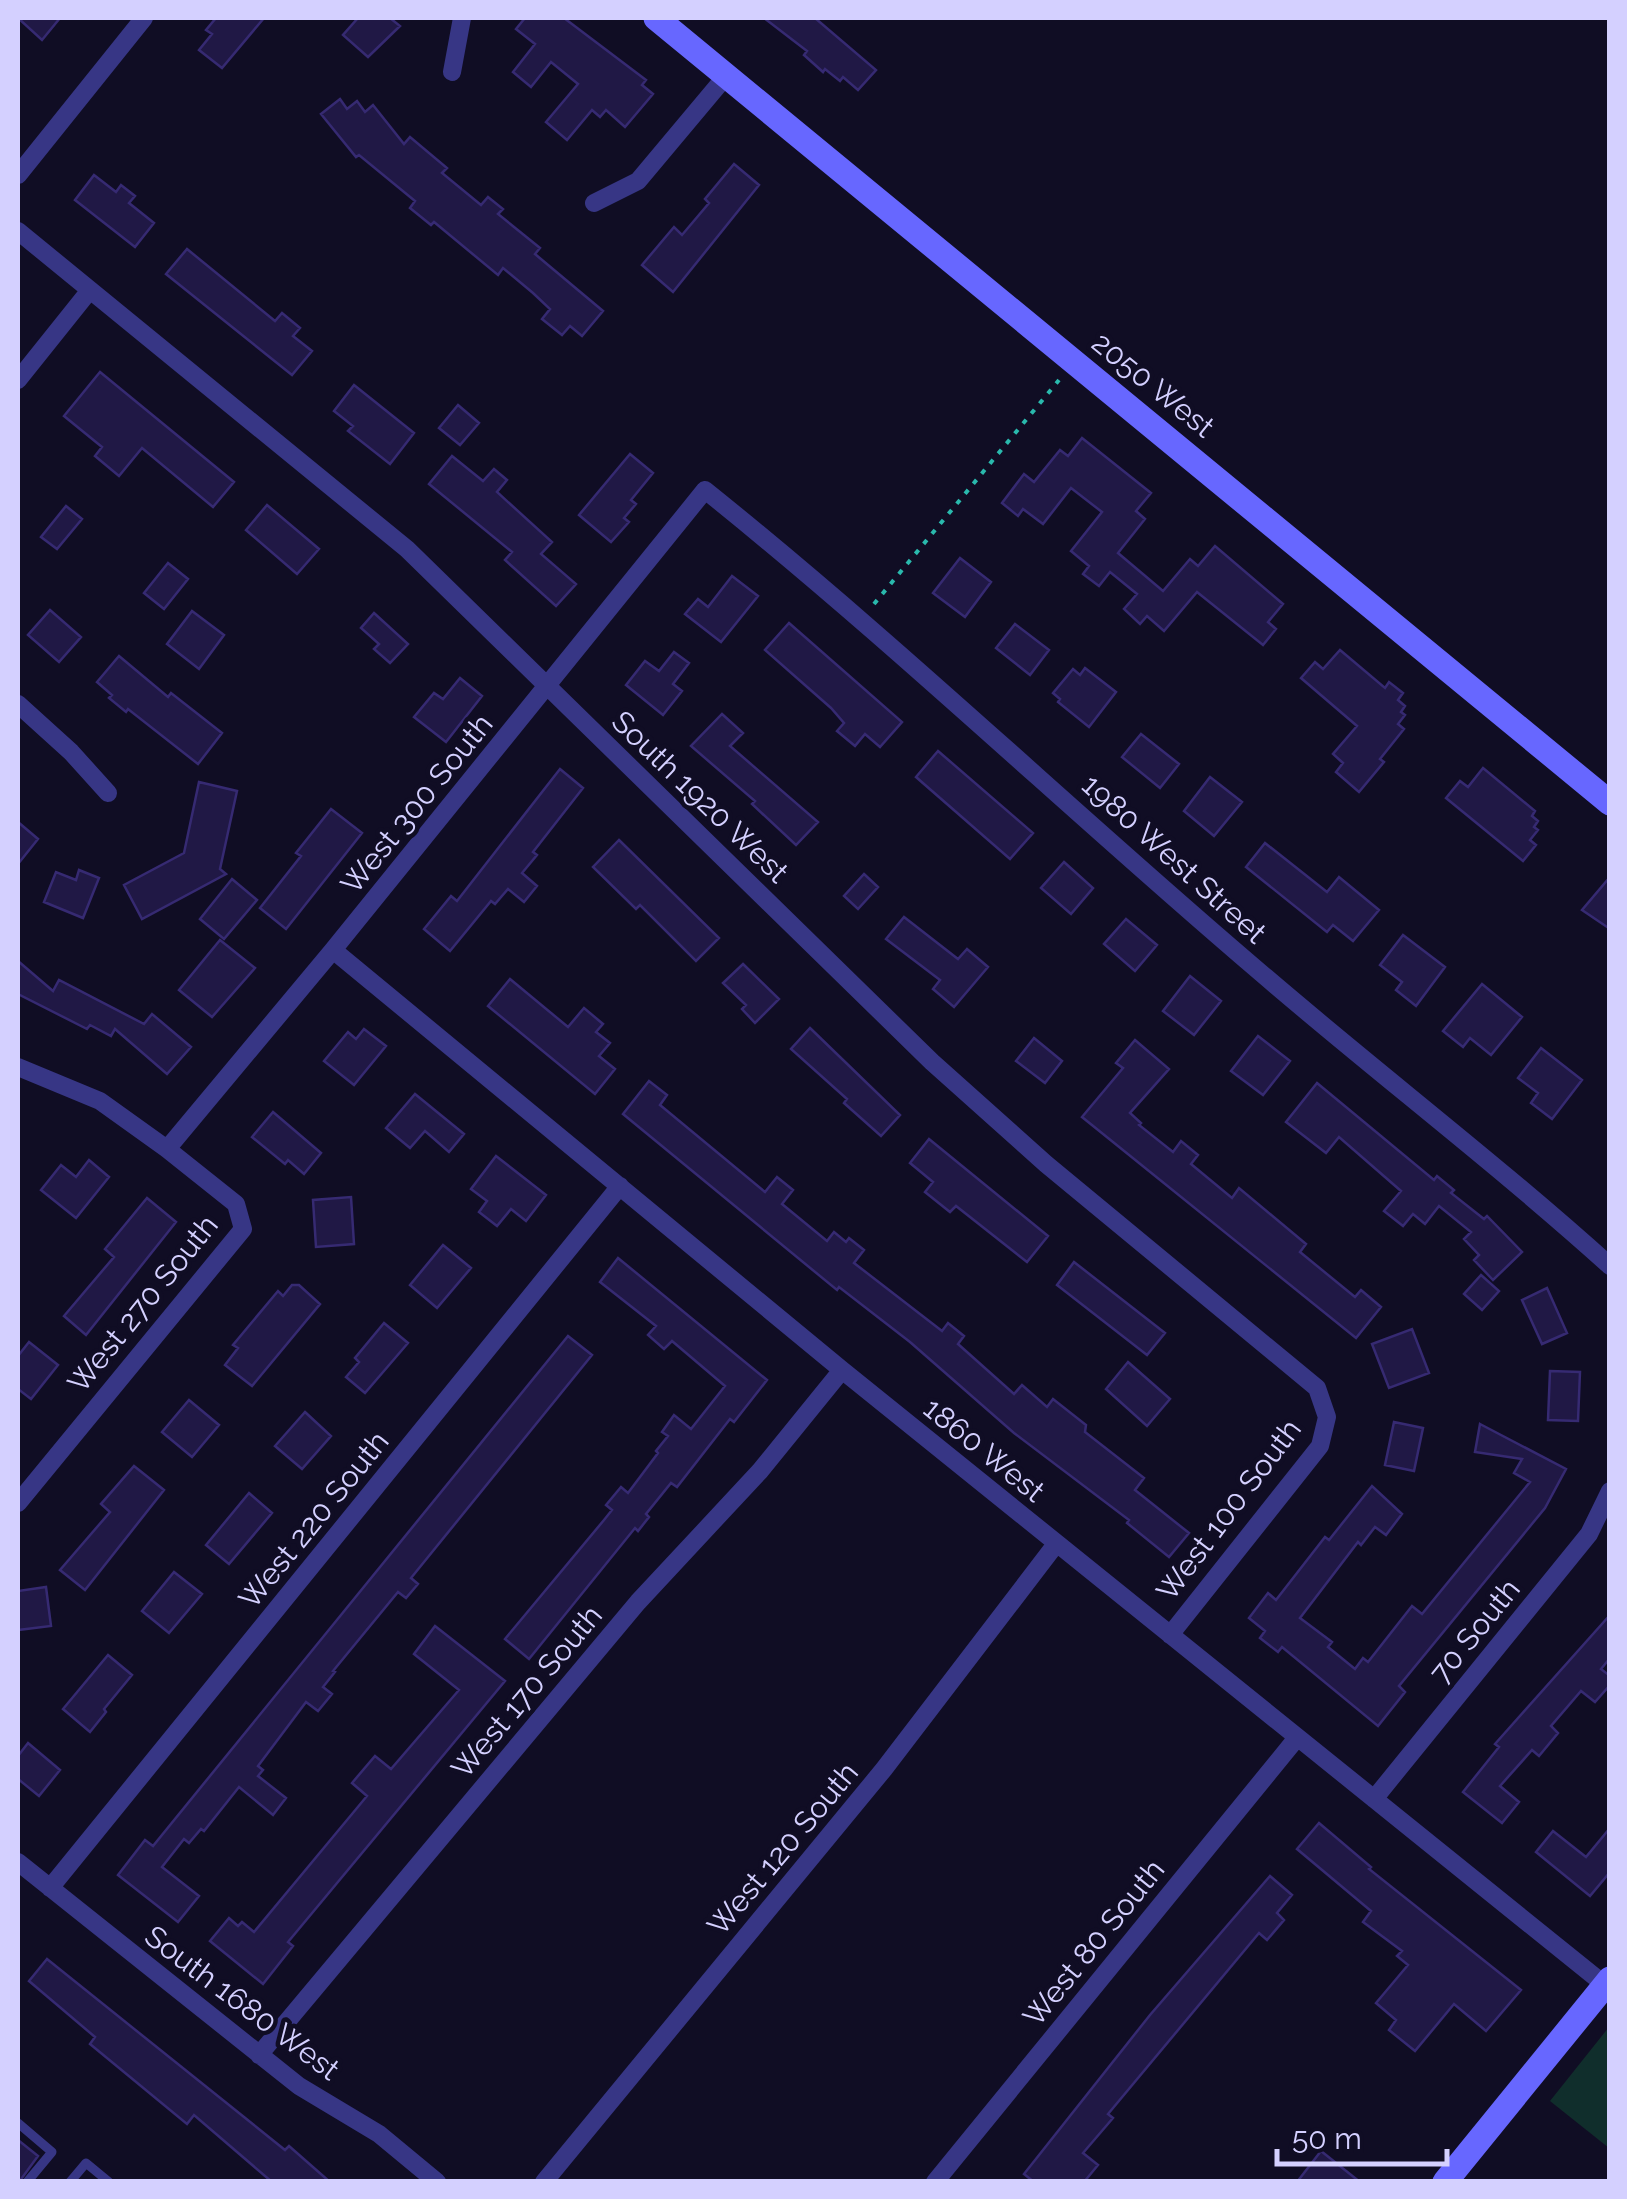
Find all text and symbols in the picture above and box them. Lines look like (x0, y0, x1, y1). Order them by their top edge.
street label: 2050 West (1085, 325, 1221, 444)
street label: South 1920 West (605, 704, 796, 890)
street label: West 300 South (333, 707, 500, 901)
street label: 1980 West Street (1075, 767, 1274, 950)
street label: West 270 South (60, 1208, 225, 1399)
street label: 1860 West (917, 1390, 1052, 1509)
street label: West 100 South (1149, 1412, 1308, 1607)
street label: West 220 South (231, 1424, 396, 1615)
street label: 70 South (1422, 1572, 1527, 1690)
street label: West 170 South (444, 1598, 609, 1785)
street label: West 120 South (700, 1755, 865, 1942)
street label: West 80 South (1016, 1852, 1172, 2033)
street label: South 1680 West (138, 1918, 346, 2087)
scale bar (1277, 2104, 1447, 2166)
text: 50 m (1292, 2121, 1362, 2156)

